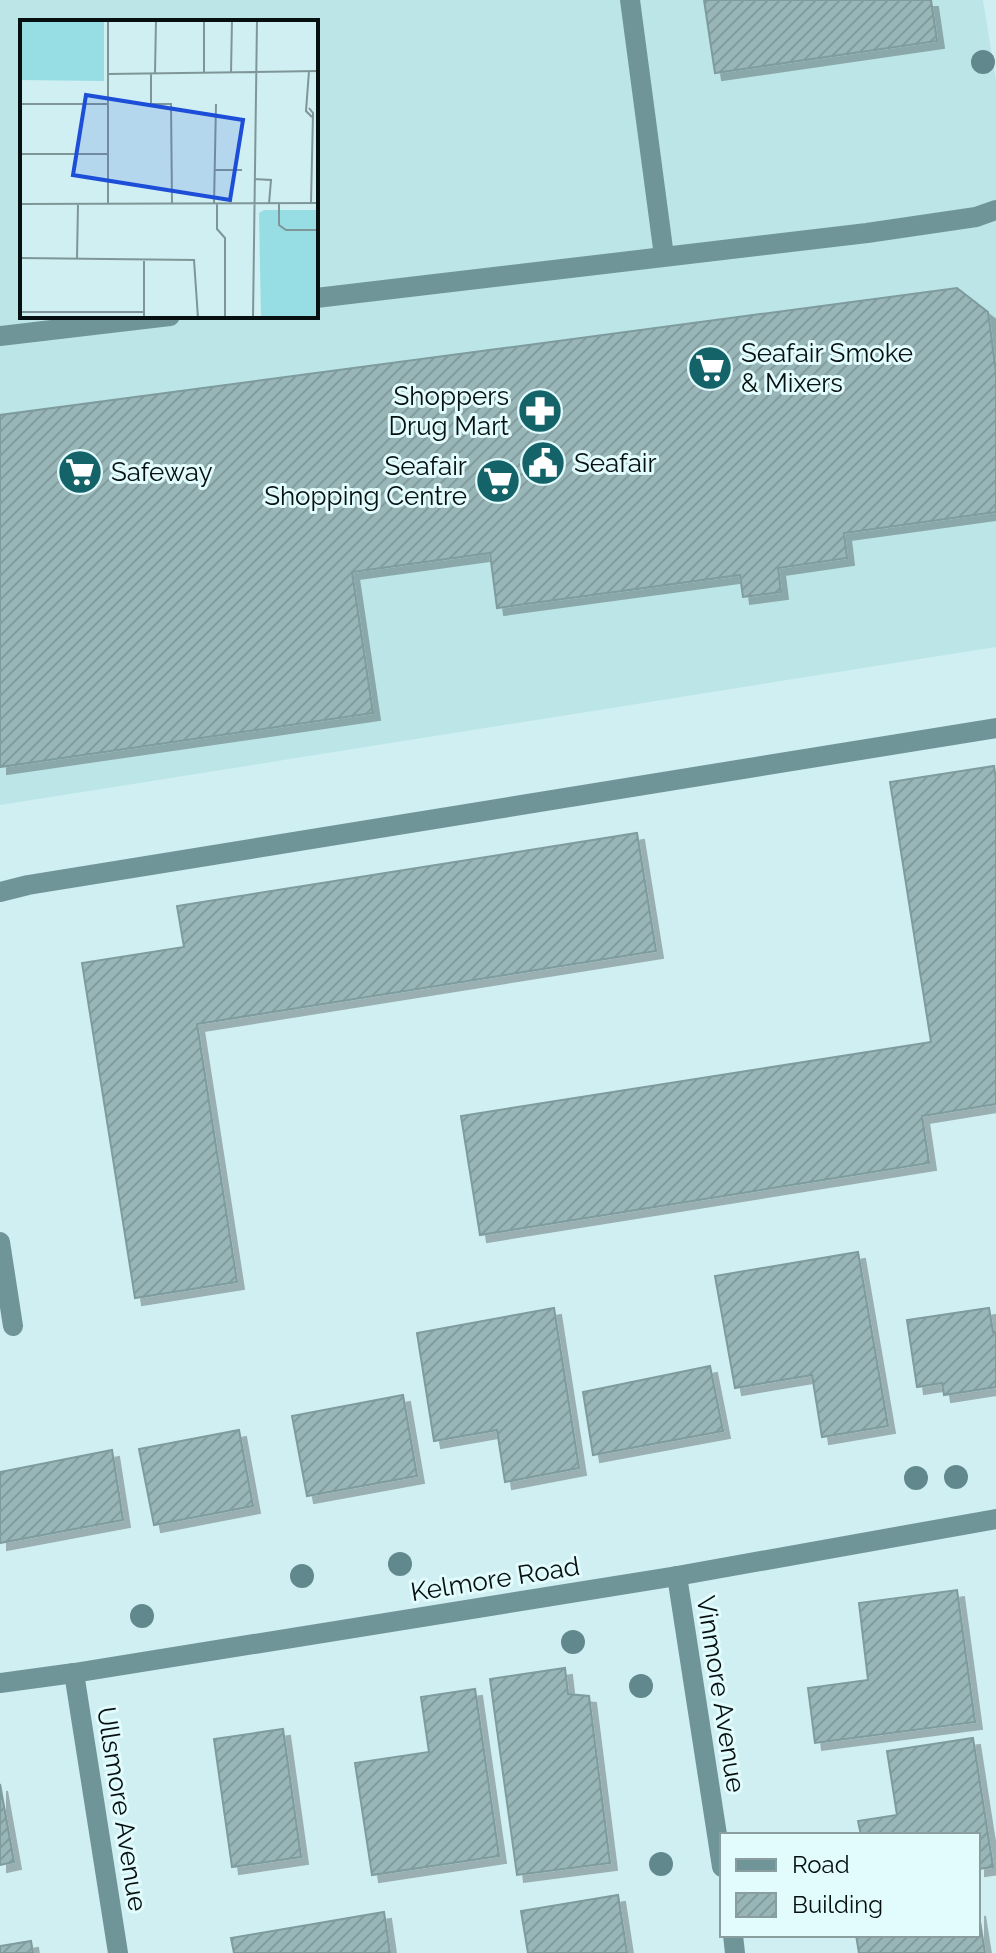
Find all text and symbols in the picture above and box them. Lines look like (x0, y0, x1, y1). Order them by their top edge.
inset map (20, 20, 318, 318)
place label: Seafair Smoke & Mixers (741, 338, 913, 398)
supermarket icon: Seafair Smoke & Mixers (686, 344, 734, 392)
place label: Shoppers Drug Mart (388, 381, 509, 441)
pharmacy icon: Shoppers Drug Mart (516, 387, 564, 435)
public building icon: Seafair (519, 439, 567, 487)
supermarket icon: Safeway (56, 448, 104, 496)
place label: Seafair (574, 448, 657, 478)
place label: Seafair Shopping Centre (264, 451, 467, 511)
place label: Safeway (111, 457, 213, 487)
supermarket icon: Seafair Shopping Centre (474, 457, 522, 505)
street label: Kelmore Road (408, 1551, 582, 1607)
street label: Vinmore Avenue (691, 1593, 751, 1795)
street label: Ullsmore Avenue (91, 1705, 153, 1913)
legend (720, 1833, 980, 1937)
text: Road (792, 1850, 850, 1879)
text: Building (792, 1890, 883, 1919)

